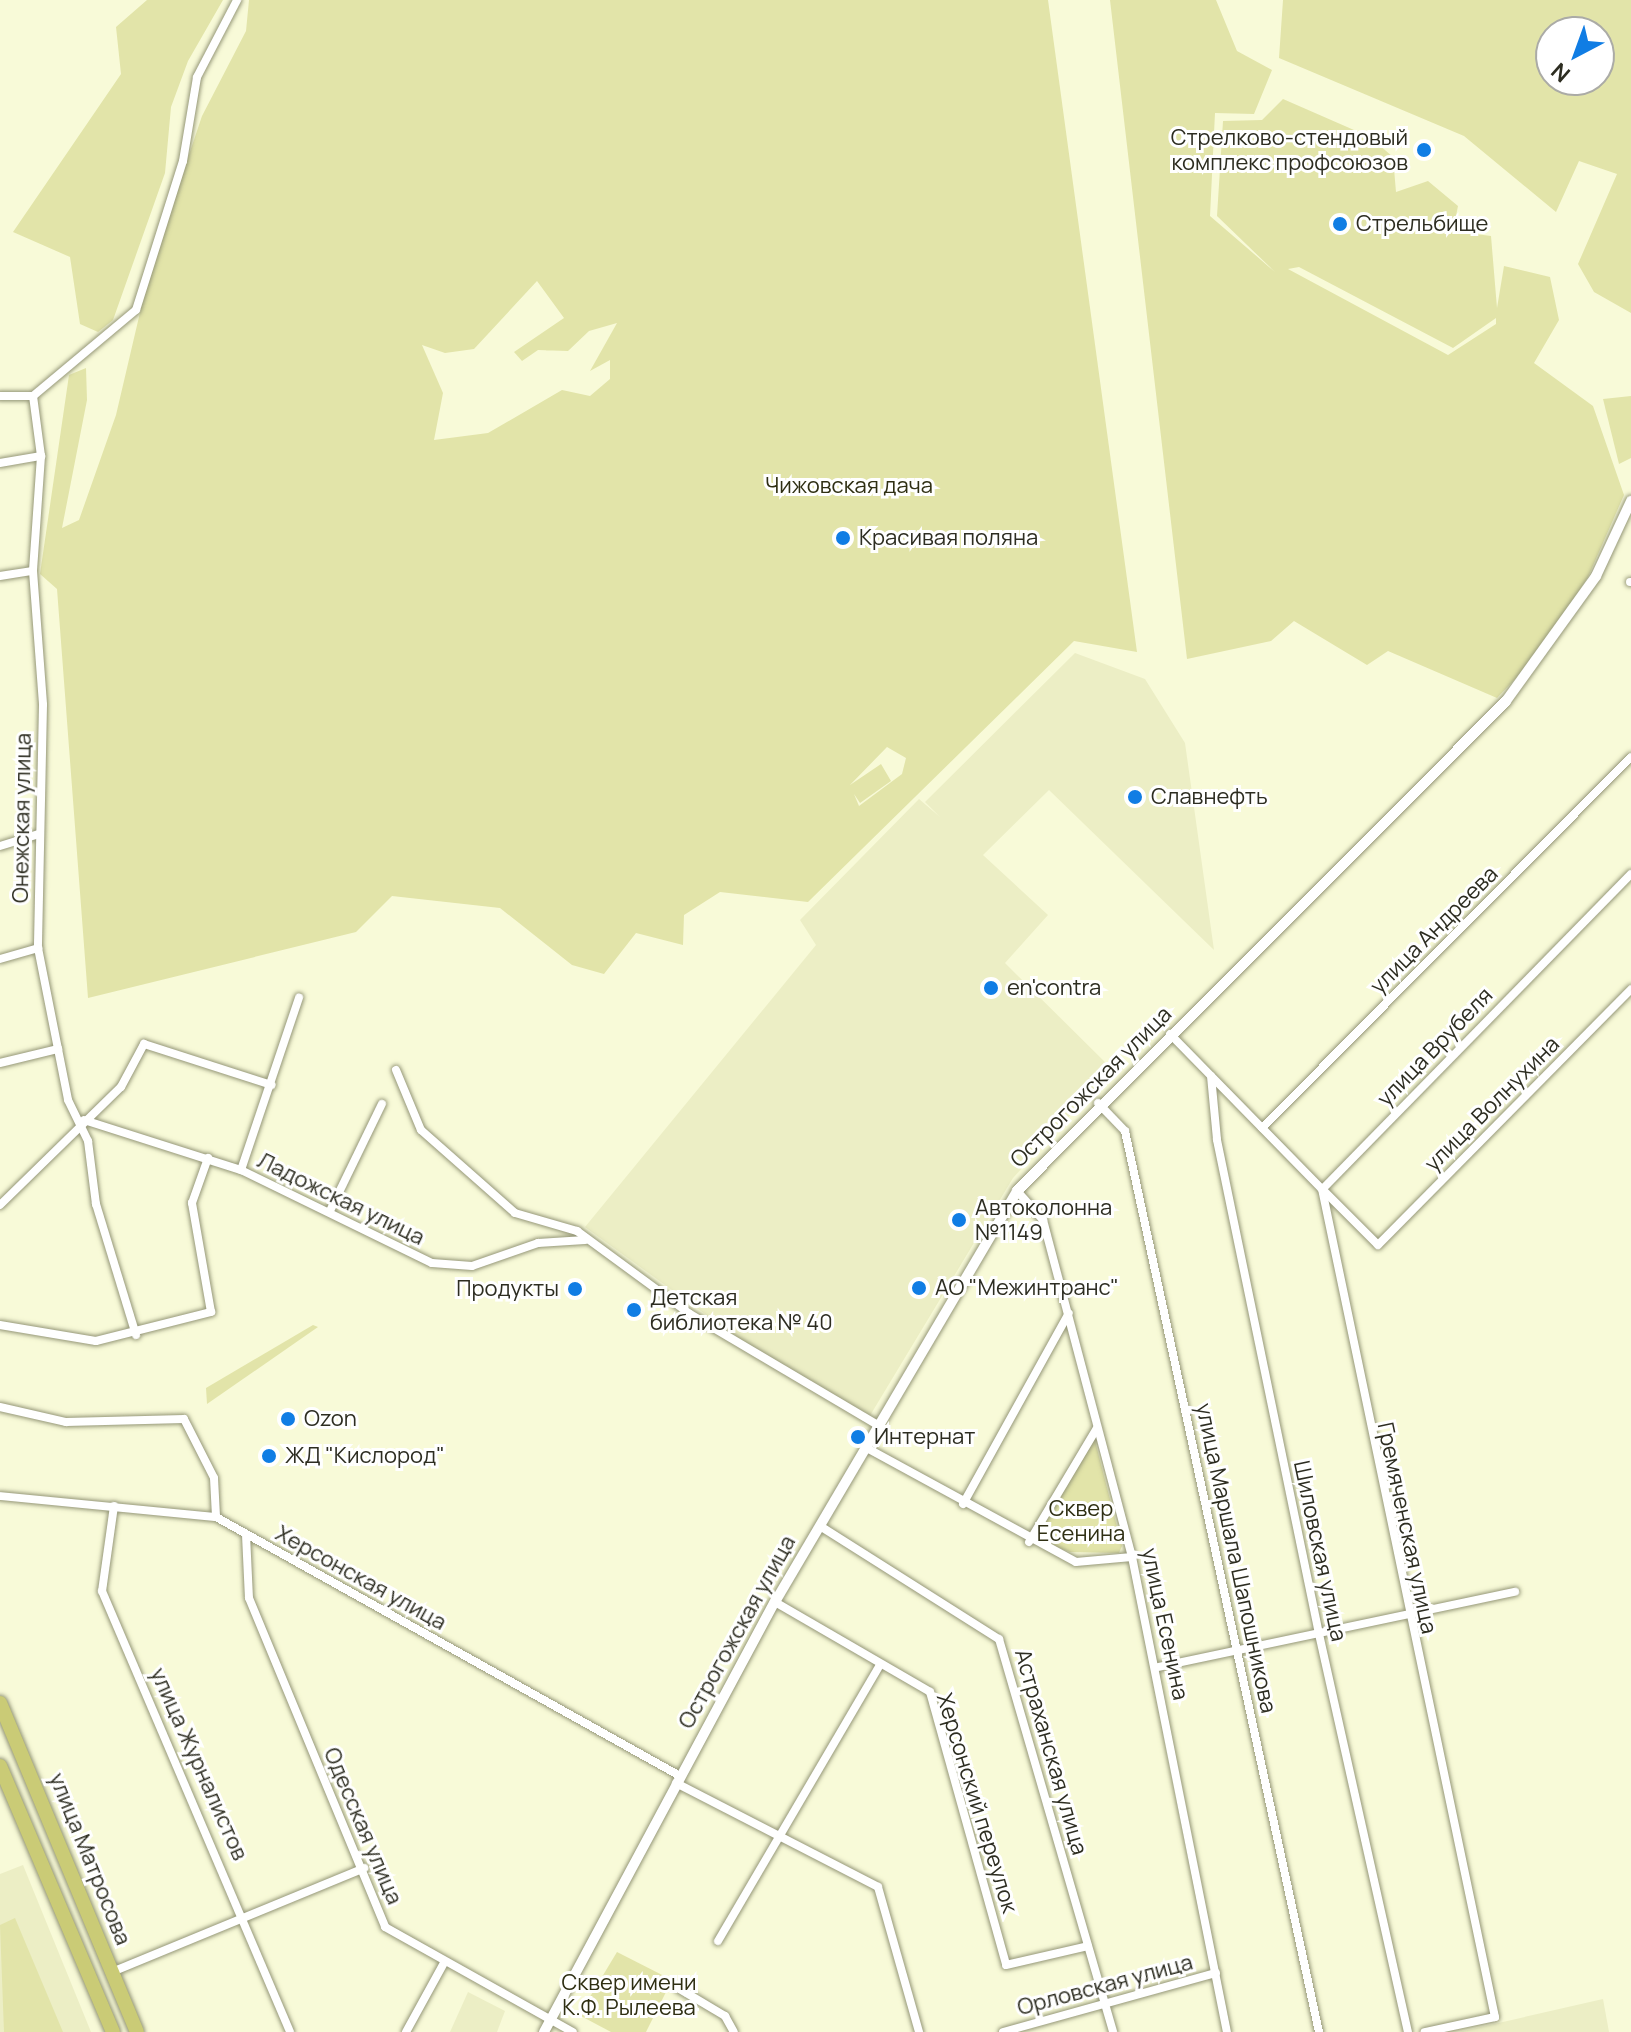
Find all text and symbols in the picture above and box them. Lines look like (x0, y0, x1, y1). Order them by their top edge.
north arrow (1535, 16, 1615, 96)
text: N (1545, 56, 1576, 89)
place label: Стрелково-стендовый комплекс профсоюзов (1171, 124, 1408, 176)
marker: Стрелково-стендовый комплекс профсоюзов (1415, 141, 1433, 159)
place label: Стрельбище (1356, 211, 1488, 237)
marker: Стрельбище (1331, 215, 1349, 233)
park label: Чижовская дача (765, 473, 933, 499)
place label: Красивая поляна (859, 525, 1038, 551)
marker: Красивая поляна (834, 529, 852, 547)
street label: Онежская улица (7, 733, 37, 903)
place label: Cлавнефть (1151, 784, 1268, 810)
marker: Cлавнефть (1126, 788, 1144, 806)
street label: улица Андреева (1365, 861, 1503, 999)
place label: en'contra (1007, 975, 1101, 1001)
marker: en'contra (982, 979, 1000, 997)
street label: улица Врубеля (1372, 982, 1498, 1112)
street label: Острогожская улица (1005, 1001, 1177, 1173)
street label: улица Волнухина (1419, 1031, 1565, 1177)
street label: Ладожская улица (253, 1147, 429, 1251)
place label: Автоколонна №1149 (975, 1194, 1112, 1246)
marker: Автоколонна №1149 (950, 1211, 968, 1229)
place label: АО "Межинтранс" (935, 1275, 1119, 1301)
place label: Продукты (456, 1276, 559, 1302)
marker: АО "Межинтранс" (910, 1279, 928, 1297)
marker: Продукты (566, 1280, 584, 1298)
place label: Детская библиотека № 40 (650, 1284, 833, 1336)
marker: Детская библиотека № 40 (625, 1301, 643, 1319)
street label: улица Маршала Шапошникова (1190, 1401, 1282, 1715)
place label: Ozon (304, 1406, 357, 1432)
marker: Ozon (279, 1410, 297, 1428)
street label: Гремяченская улица (1372, 1420, 1442, 1636)
place label: Интернат (874, 1424, 975, 1450)
marker: Интернат (849, 1428, 867, 1446)
place label: ЖД "Кислород" (285, 1443, 445, 1469)
marker: ЖД "Кислород" (260, 1447, 278, 1465)
street label: Шиловская улица (1288, 1458, 1352, 1644)
park label: Сквер Есенина (1037, 1495, 1125, 1546)
street label: Херсонская улица (271, 1520, 451, 1636)
street label: Острогожская улица (673, 1531, 801, 1733)
street label: улица Есенина (1136, 1546, 1194, 1702)
street label: Астраханская улица (1009, 1646, 1093, 1858)
street label: улица Журналистов (145, 1664, 253, 1864)
street label: Херсонский переулок (931, 1690, 1023, 1916)
street label: Одесская улица (318, 1744, 408, 1908)
street label: улица Матросова (43, 1769, 137, 1949)
street label: Орловская улица (1014, 1949, 1196, 2021)
park label: Сквер имени К.Ф. Рылеева (562, 1969, 696, 2020)

